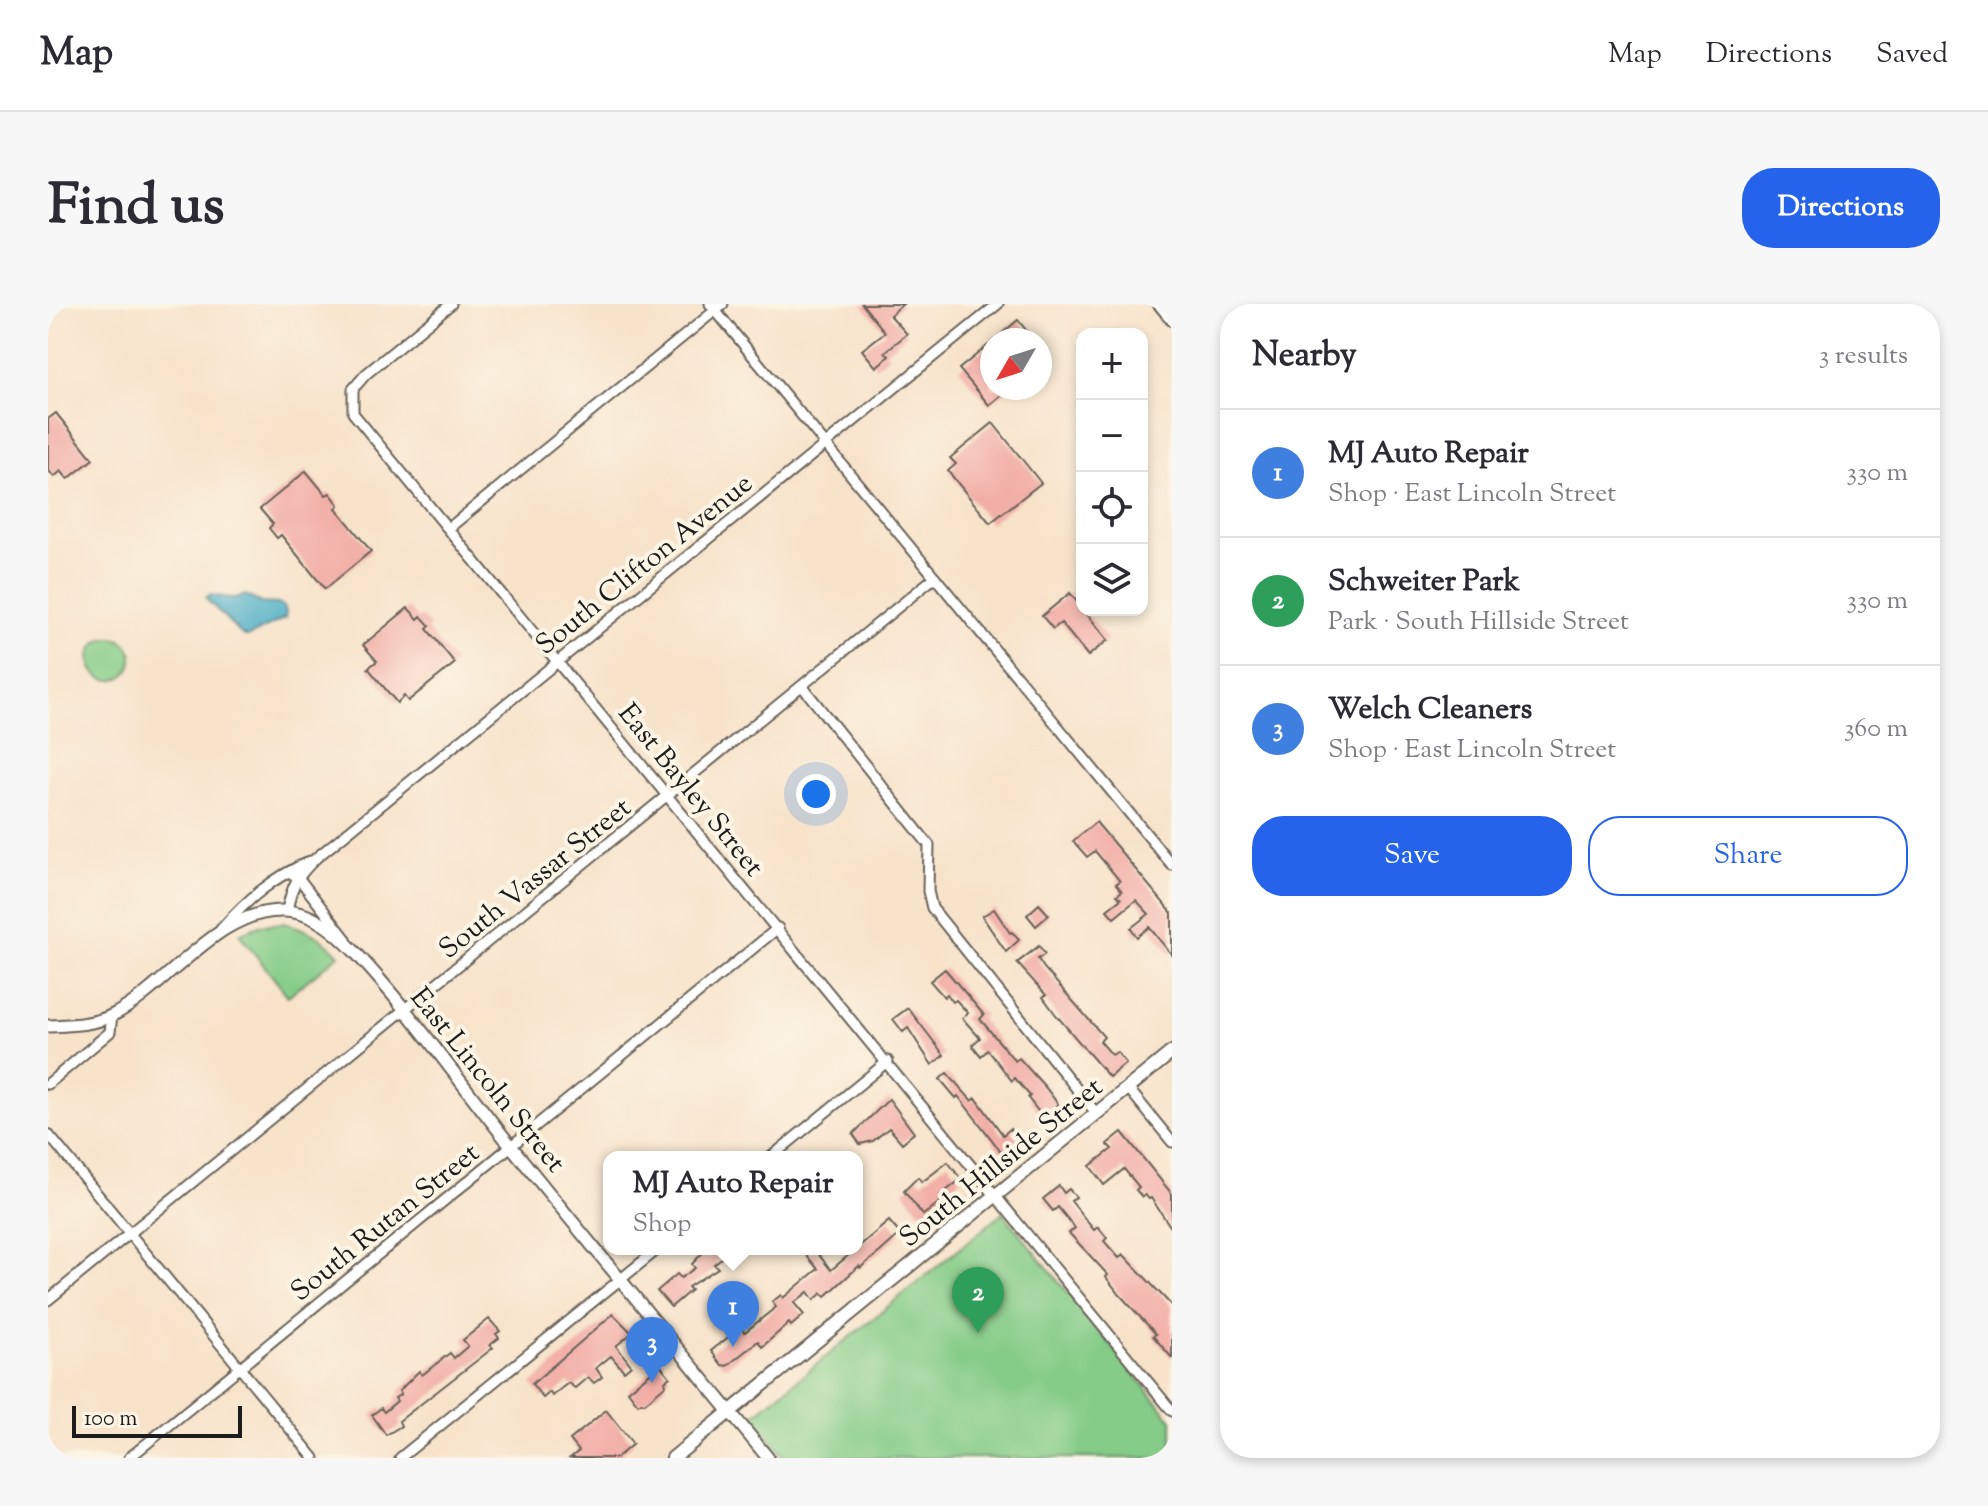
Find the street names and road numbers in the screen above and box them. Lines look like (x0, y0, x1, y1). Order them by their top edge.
street label: South Clifton Avenue (528, 465, 762, 666)
street label: East Bayley Street (607, 696, 772, 886)
street label: South Vassar Street (431, 789, 641, 970)
street label: East Lincoln Street (399, 980, 574, 1182)
street label: South Hillside Street (892, 1068, 1113, 1258)
street label: South Rutan Street (283, 1134, 489, 1312)

